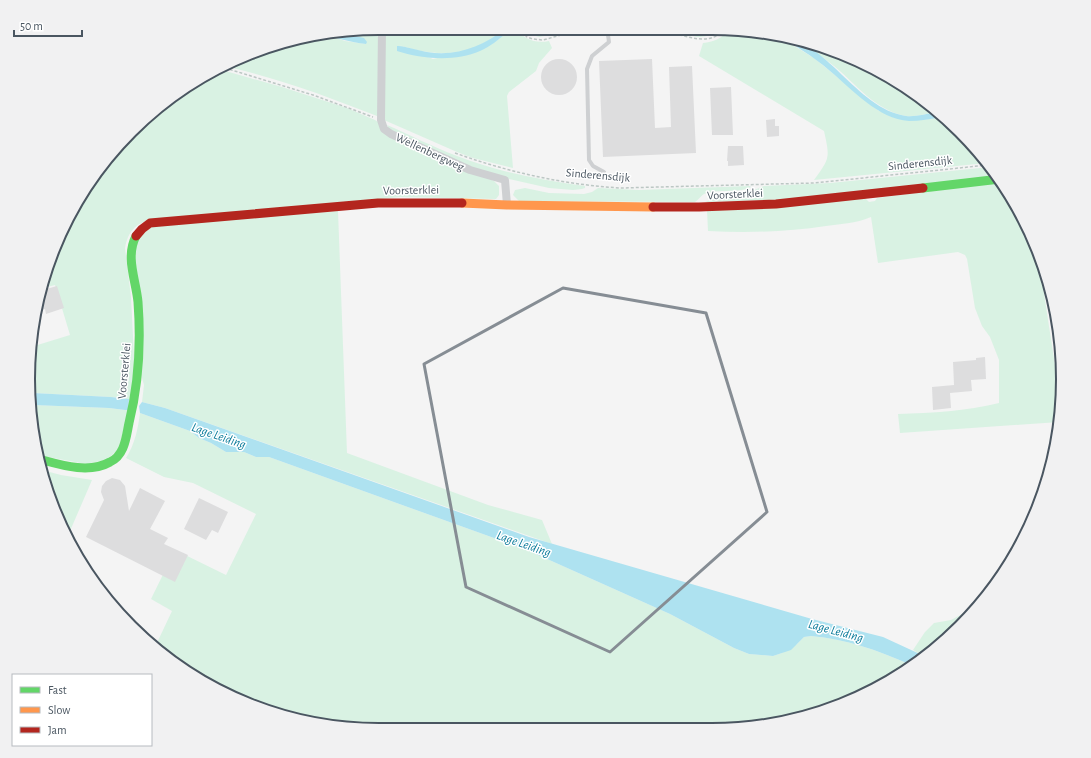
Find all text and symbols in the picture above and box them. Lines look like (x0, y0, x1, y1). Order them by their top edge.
scale bar (14, 12, 82, 38)
text: 50 m (20, 20, 43, 32)
street label: Wellenbergweg (394, 131, 466, 173)
street label: Sinderensdijk (887, 154, 953, 173)
street label: Sinderensdijk (565, 166, 631, 185)
street label: Voorsterklei (383, 184, 439, 196)
street label: Voorsterklei (707, 187, 763, 201)
street label: Voorsterklei (116, 342, 132, 400)
water label: Lage Leiding (190, 421, 248, 452)
water label: Lage Leiding (495, 529, 553, 560)
water label: Lage Leiding (807, 618, 865, 645)
legend (12, 674, 152, 746)
text: Fast (48, 684, 67, 696)
text: Slow (48, 704, 70, 716)
text: Jam (48, 724, 67, 736)

